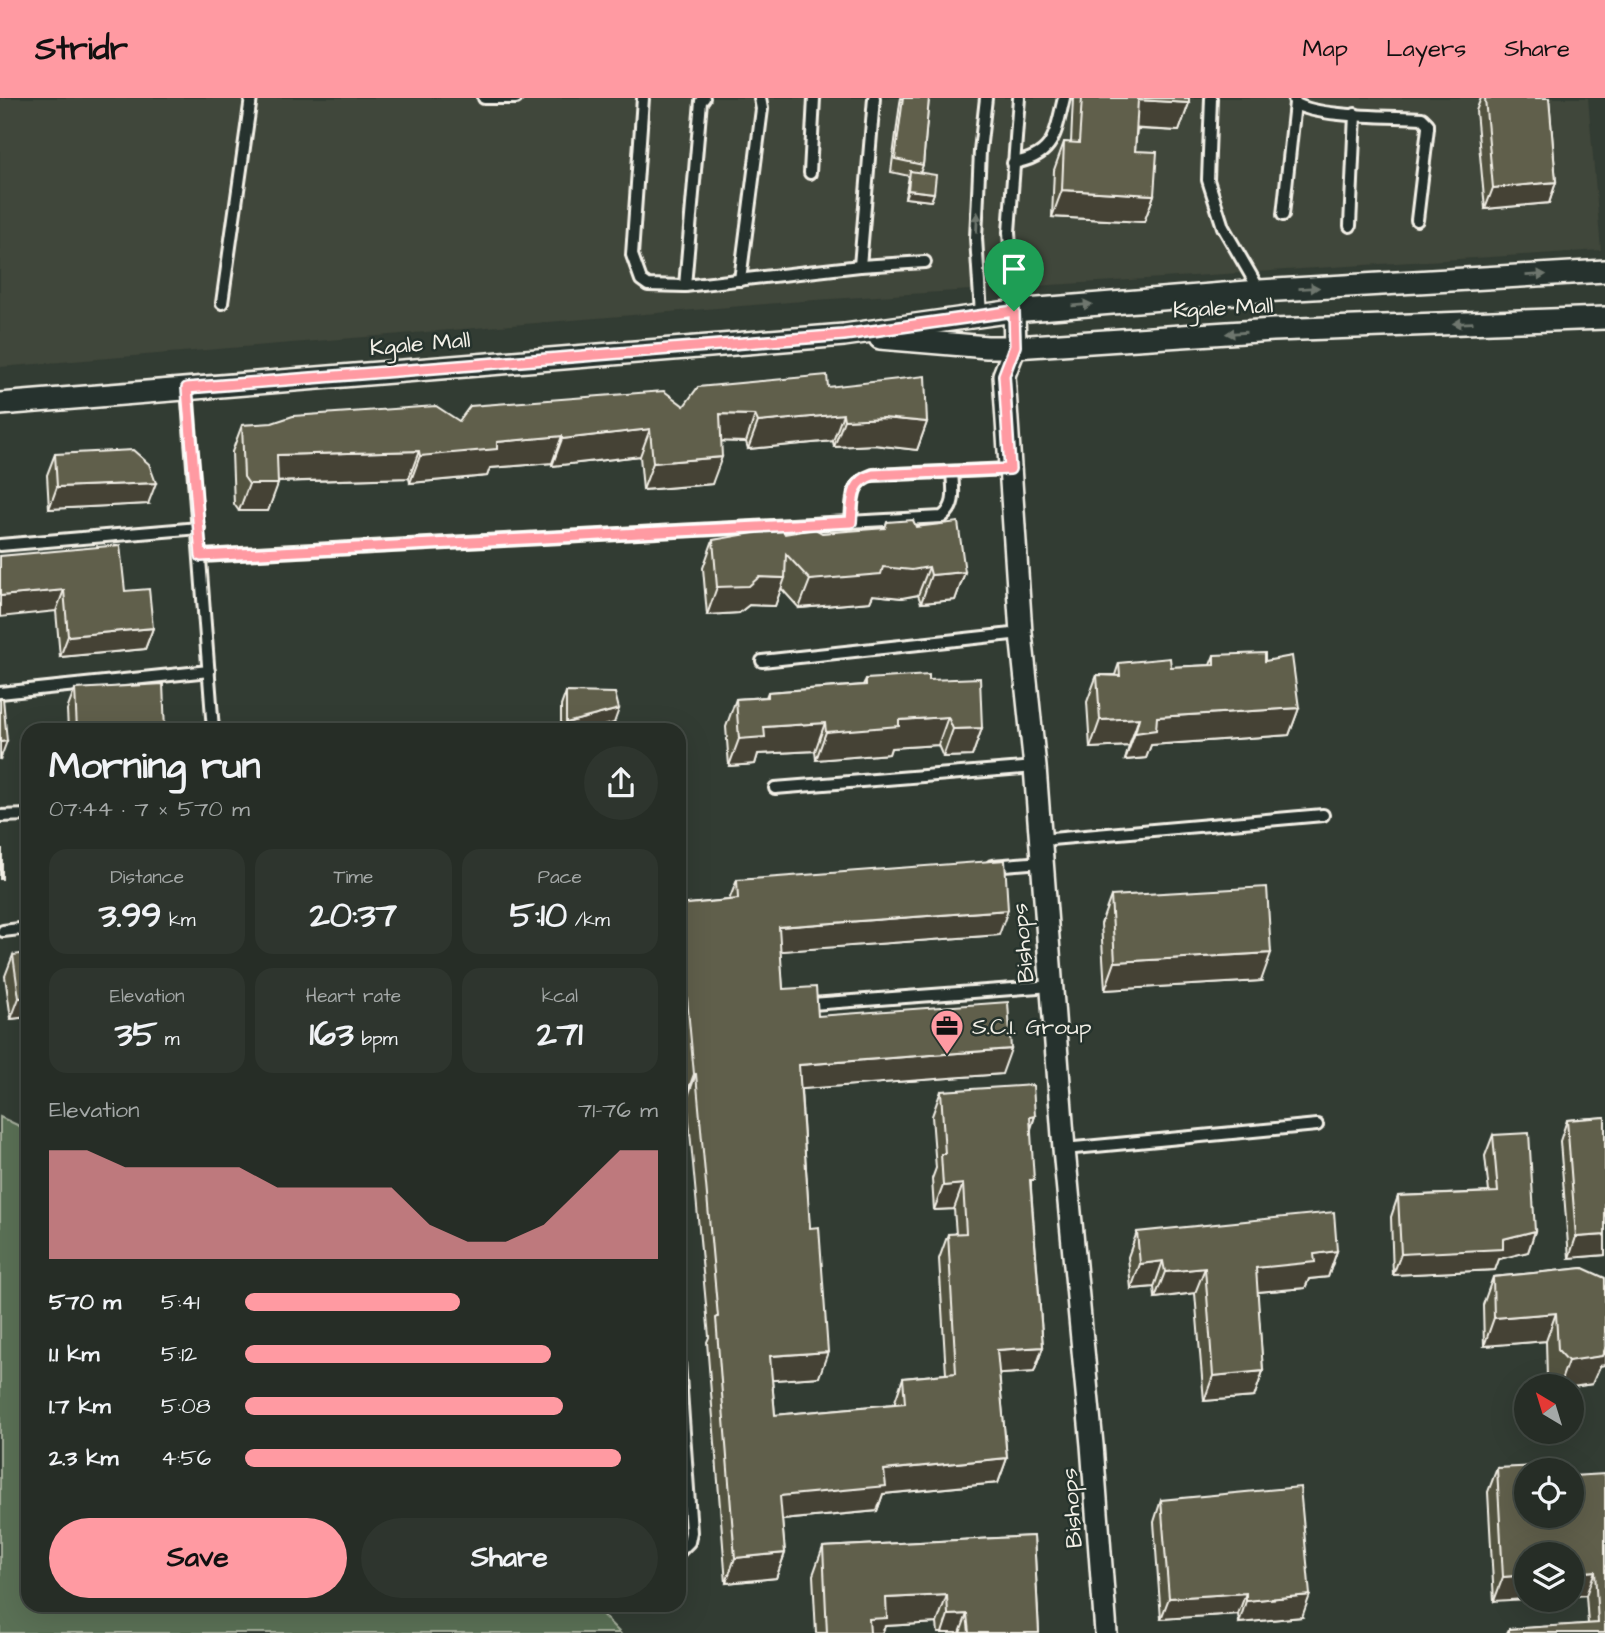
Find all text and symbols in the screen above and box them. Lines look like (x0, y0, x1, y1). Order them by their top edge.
text: Stridr (35, 26, 128, 72)
text: Map (1303, 32, 1348, 66)
text: Layers (1386, 32, 1466, 66)
text: Share (1504, 32, 1570, 66)
one-way arrow (972, 210, 983, 232)
pin (984, 239, 1044, 311)
icon: arrive (995, 250, 1033, 288)
one-way arrow (1525, 269, 1547, 280)
one-way arrow (1298, 282, 1320, 293)
street label: Kgale Mall (1172, 289, 1274, 328)
one-way arrow (1071, 299, 1093, 310)
one-way arrow (1452, 318, 1474, 329)
street label: Kgale Mall (369, 324, 472, 365)
one-way arrow (1225, 327, 1247, 338)
text: Morning run (49, 741, 261, 793)
button: share (584, 746, 658, 820)
text: 07:44 · 7 × 570 m (49, 793, 250, 825)
text: Distance (110, 864, 184, 891)
text: Time (334, 864, 373, 891)
text: Pace (538, 864, 582, 891)
text: 3.99 (99, 891, 161, 940)
text: 20:37 (310, 891, 397, 940)
text: 5:10 (510, 891, 567, 940)
street label: Bishops (1004, 902, 1042, 984)
text: km (161, 907, 196, 934)
text: /km (567, 907, 610, 934)
text: Elevation (110, 983, 185, 1010)
text: Heart rate (306, 983, 401, 1010)
text: kcal (542, 983, 578, 1010)
office icon: S.C.I. Group (928, 1007, 966, 1056)
text: 35 (115, 1010, 157, 1059)
text: 163 (310, 1010, 354, 1059)
text: 271 (537, 1010, 583, 1059)
place label: S.C.I. Group (972, 1011, 1092, 1043)
text: m (157, 1026, 180, 1053)
text: bpm (354, 1026, 397, 1053)
text: Elevation (49, 1094, 140, 1126)
text: 71–76 m (578, 1094, 658, 1126)
text: 570 m (49, 1286, 121, 1318)
text: 5:41 (161, 1286, 200, 1318)
text: 1.1 km (49, 1338, 99, 1370)
text: 5:12 (161, 1338, 197, 1370)
north arrow (1514, 1374, 1584, 1444)
map controls (1514, 1374, 1584, 1612)
text: 1.7 km (49, 1390, 111, 1422)
text: 5:08 (161, 1390, 211, 1422)
text: 2.3 km (49, 1442, 118, 1474)
text: 4:56 (161, 1442, 211, 1474)
button: locate (1514, 1458, 1584, 1528)
street label: Bishops (1053, 1467, 1091, 1549)
button: Save (49, 1518, 347, 1598)
button: Share (361, 1518, 658, 1598)
button: layers (1514, 1542, 1584, 1612)

